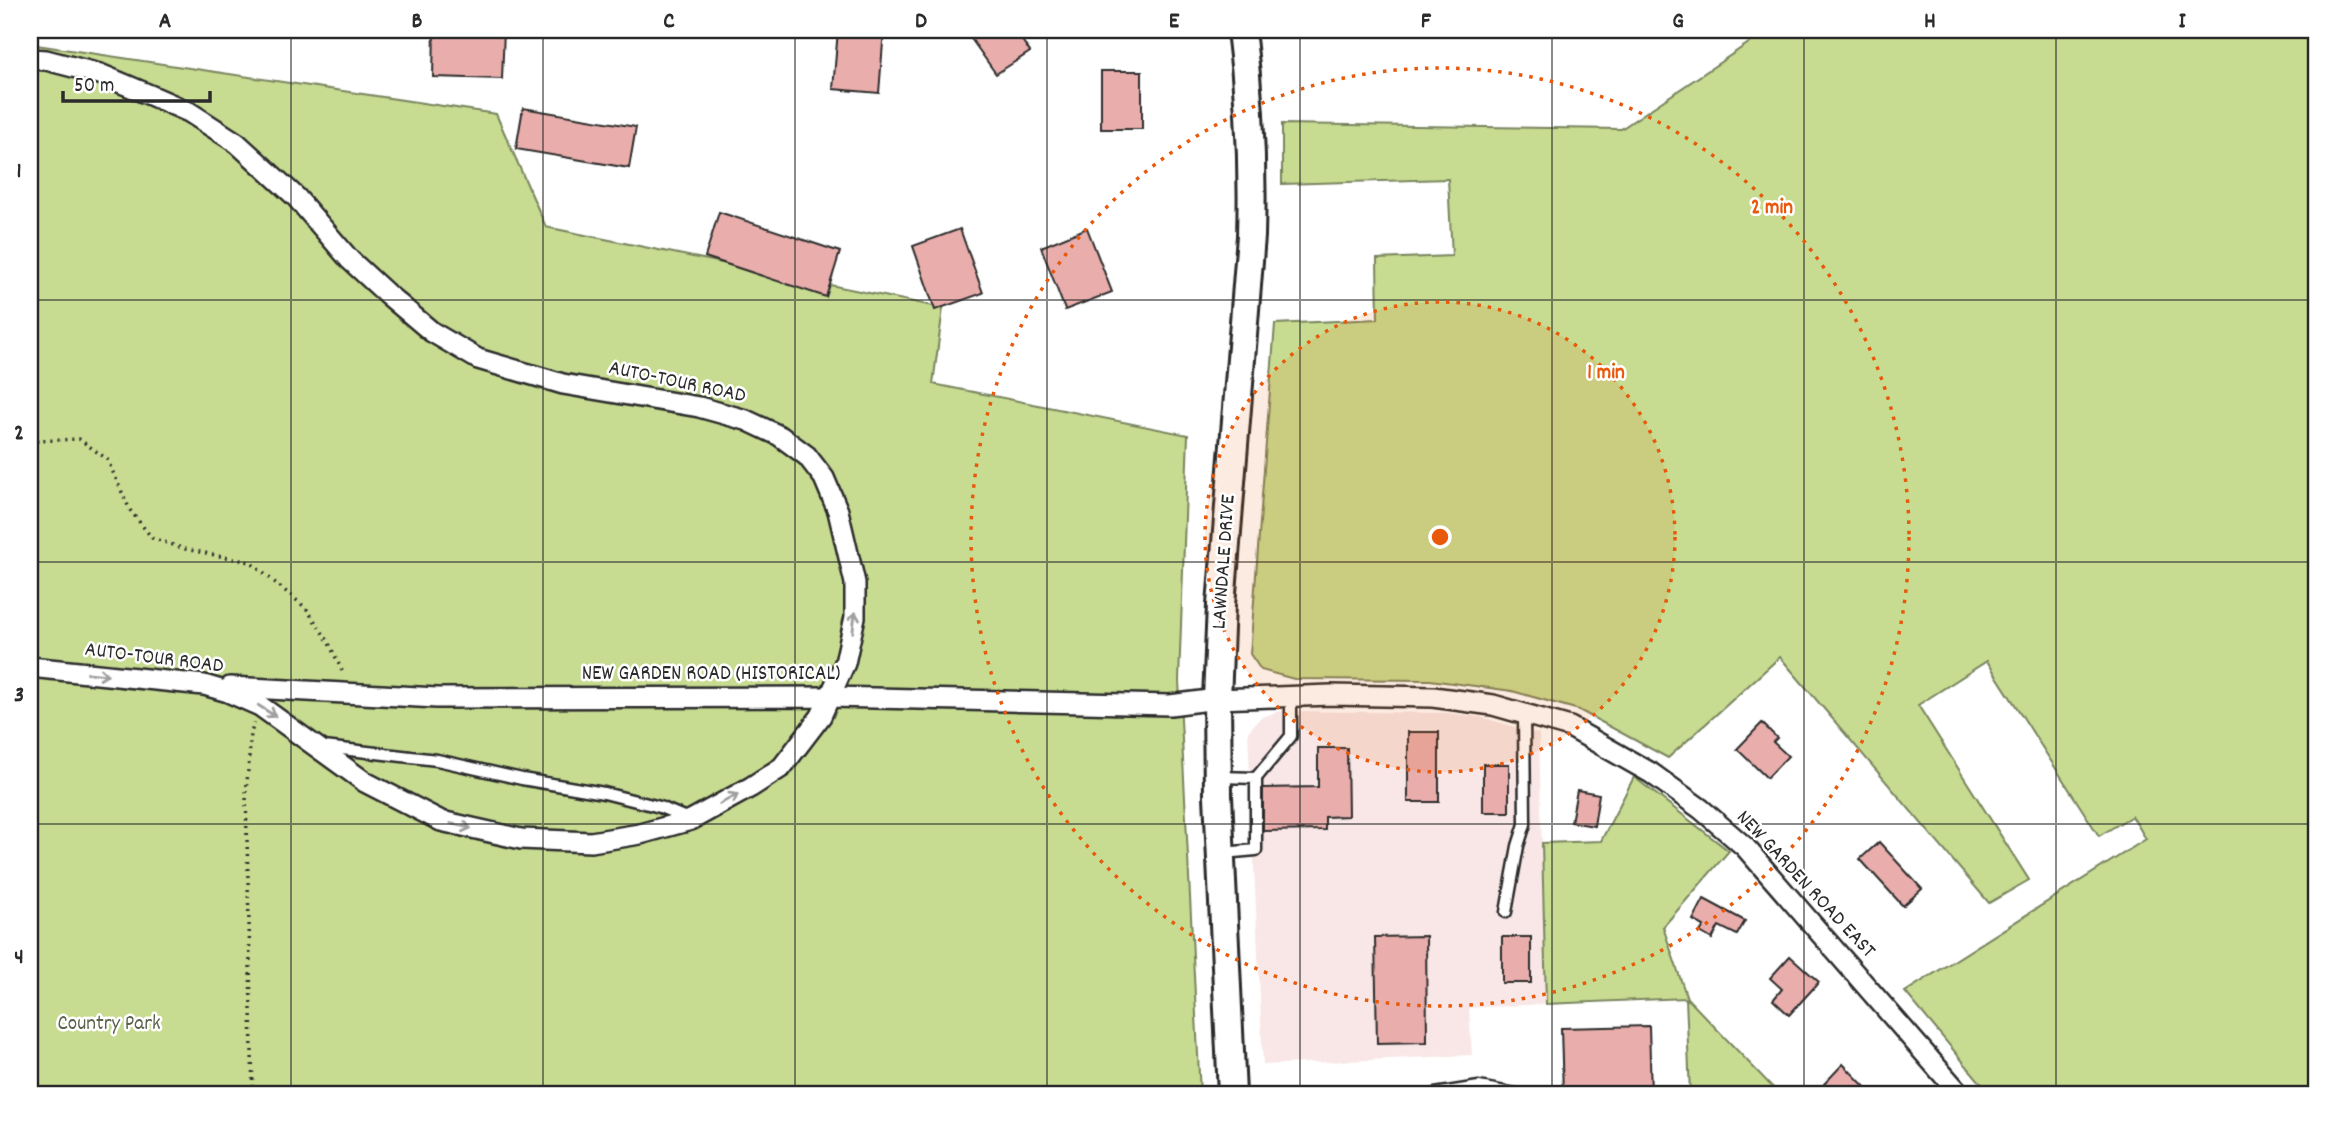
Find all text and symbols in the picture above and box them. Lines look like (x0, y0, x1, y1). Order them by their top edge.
text: A (159, 6, 171, 39)
text: B (412, 6, 423, 39)
text: C (663, 6, 675, 39)
text: D (915, 6, 927, 39)
text: E (1169, 6, 1180, 39)
text: F (1421, 6, 1432, 39)
text: G (1672, 6, 1684, 39)
text: H (1924, 6, 1936, 39)
text: I (2178, 6, 2186, 39)
scale bar (63, 60, 210, 104)
text: 50 m (74, 72, 114, 102)
text: 1 (16, 156, 22, 189)
text: 2 min (1751, 194, 1793, 224)
street label: AUTO-TOUR ROAD (606, 354, 748, 412)
text: 1 min (1587, 359, 1625, 389)
text: 2 (14, 418, 24, 451)
street label: LAWNDALE DRIVE (1205, 493, 1245, 630)
centre of rings (1428, 525, 1452, 549)
one-way arrow (847, 611, 860, 634)
street label: AUTO-TOUR ROAD (83, 636, 225, 682)
street label: NEW GARDEN ROAD (HISTORICAL) (582, 660, 840, 690)
one-way arrow (86, 668, 108, 681)
text: 3 (14, 680, 24, 713)
one-way arrow (257, 704, 276, 718)
one-way arrow (718, 792, 738, 806)
street label: NEW GARDEN ROAD EAST (1728, 804, 1882, 966)
one-way arrow (449, 820, 472, 833)
text: 4 (14, 942, 24, 975)
park label: Country Park (57, 1010, 161, 1040)

